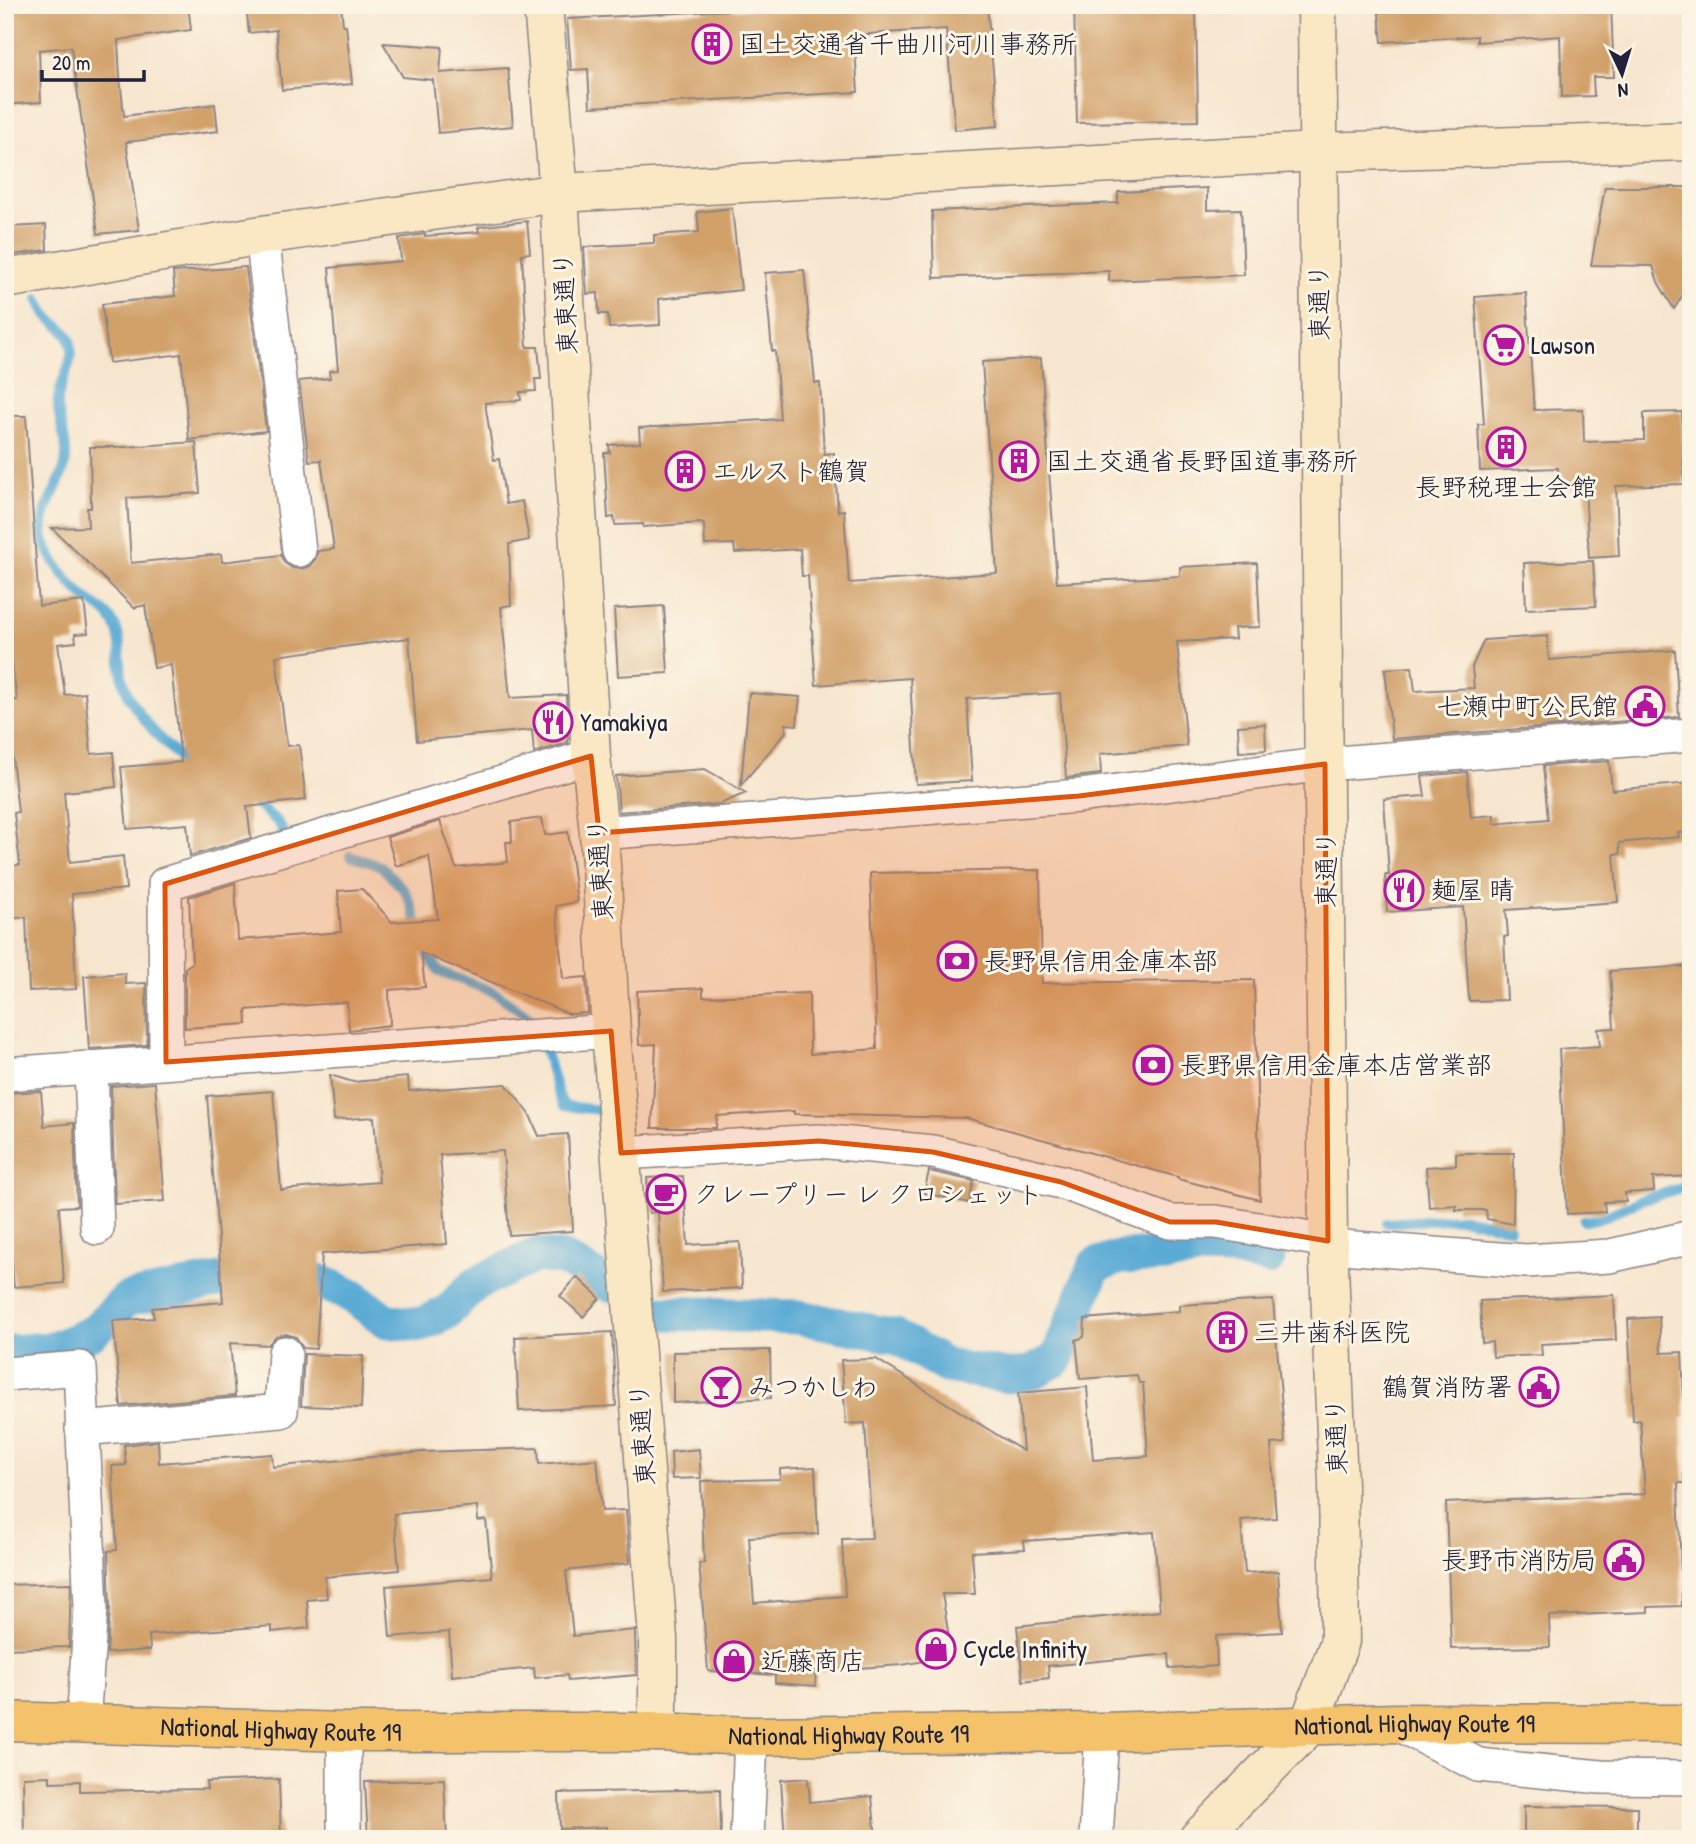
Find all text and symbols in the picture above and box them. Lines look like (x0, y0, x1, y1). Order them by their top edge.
building icon: 国土交通省千曲川河川事務所 (691, 23, 733, 65)
place label: 国土交通省千曲川河川事務所 (739, 26, 1077, 61)
scale bar (42, 38, 144, 82)
north arrow (1588, 38, 1658, 108)
text: 20 m (52, 48, 90, 77)
text: N (1617, 78, 1629, 104)
street label: 東東通り (544, 250, 585, 356)
street label: 東通り (1300, 263, 1337, 341)
supermarket icon: Lawson (1483, 324, 1525, 366)
place label: Lawson (1531, 327, 1595, 362)
building icon: 長野税理士会館 (1485, 426, 1527, 468)
building icon: 国土交通省長野国道事務所 (998, 440, 1040, 482)
place label: 国土交通省長野国道事務所 (1046, 443, 1358, 478)
building icon: エルスト鶴賀 (664, 450, 706, 492)
place label: エルスト鶴賀 (712, 453, 870, 488)
place label: 長野税理士会館 (1415, 469, 1597, 504)
public building icon: 七瀬中町公民館 (1624, 685, 1666, 727)
place label: 七瀬中町公民館 (1436, 688, 1618, 723)
restaurant icon: Yamakiya (532, 701, 574, 743)
place label: Yamakiya (580, 704, 667, 739)
street label: 東東通り (578, 816, 621, 922)
street label: 東通り (1308, 830, 1343, 908)
restaurant icon: 麺屋 晴 (1383, 869, 1425, 911)
place label: 麺屋 晴 (1431, 872, 1515, 907)
bank icon: 長野県信用金庫本部 (936, 940, 978, 982)
place label: 長野県信用金庫本部 (984, 943, 1218, 978)
bank icon: 長野県信用金庫本店営業部 (1132, 1044, 1174, 1086)
place label: 長野県信用金庫本店営業部 (1180, 1047, 1492, 1082)
cafe icon: クレープリー レ クロシェット (645, 1173, 687, 1215)
place label: クレープリー レ クロシェット (693, 1176, 1043, 1211)
building icon: 三井歯科医院 (1206, 1311, 1248, 1353)
place label: 三井歯科医院 (1254, 1314, 1410, 1349)
bar icon: みつかしわ (700, 1366, 742, 1408)
public building icon: 鶴賀消防署 (1518, 1366, 1560, 1408)
place label: みつかしわ (748, 1369, 878, 1404)
place label: 鶴賀消防署 (1382, 1369, 1512, 1404)
street label: 東東通り (620, 1381, 663, 1487)
street label: 東通り (1317, 1396, 1354, 1476)
public building icon: 長野市消防局 (1603, 1539, 1645, 1581)
place label: 長野市消防局 (1441, 1542, 1597, 1577)
shop icon: Cycle Infinity (915, 1628, 957, 1670)
place label: Cycle Infinity (963, 1631, 1087, 1666)
shop icon: 近藤商店 (713, 1640, 755, 1682)
place label: 近藤商店 (761, 1643, 865, 1678)
street label: National Highway Route 19 (1294, 1705, 1535, 1743)
street label: National Highway Route 19 (160, 1708, 401, 1749)
street label: National Highway Route 19 (728, 1716, 969, 1753)

